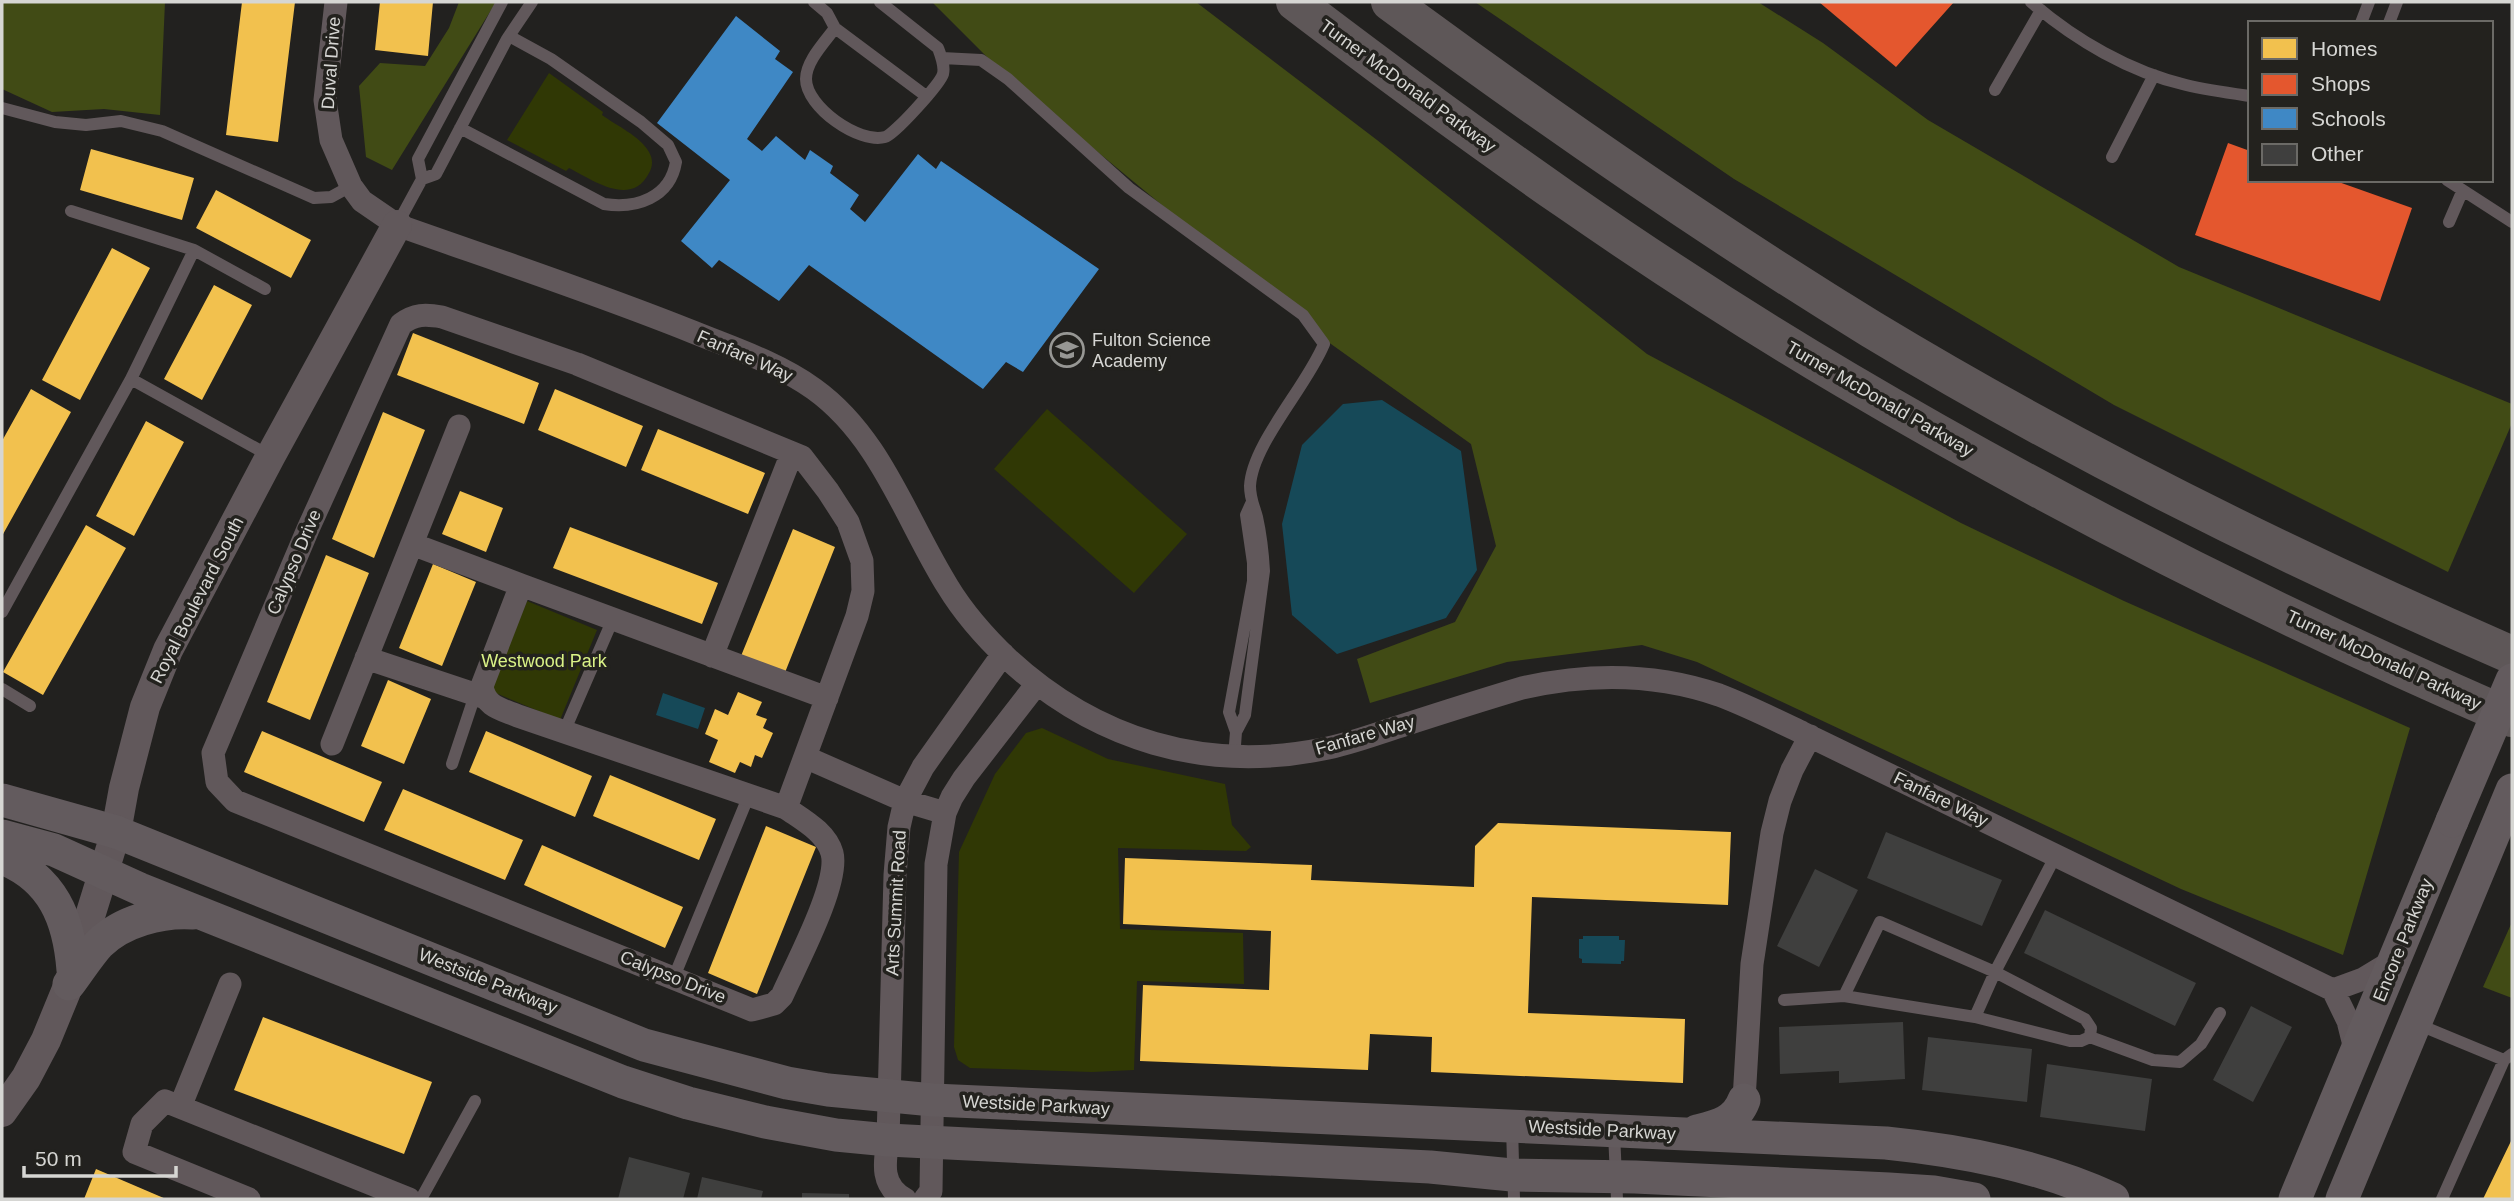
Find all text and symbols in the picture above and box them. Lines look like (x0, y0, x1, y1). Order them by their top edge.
street label: Turner McDonald Parkway (1316, 15, 1500, 157)
street label: Duval Drive (318, 16, 344, 110)
legend (2248, 21, 2493, 182)
text: Homes (2311, 37, 2378, 60)
text: Shops (2311, 72, 2371, 95)
text: Schools (2311, 107, 2386, 130)
text: Other (2311, 142, 2364, 165)
street label: Fanfare Way (694, 326, 796, 386)
place label: Fulton Science Academy (1092, 330, 1211, 371)
school or university icon: Fulton Science Academy (1048, 331, 1086, 369)
street label: Turner McDonald Parkway (1783, 337, 1977, 461)
street label: Calypso Drive (263, 507, 325, 617)
street label: Royal Boulevard South (146, 513, 248, 687)
street label: Turner McDonald Parkway (2284, 606, 2484, 714)
park label: Westwood Park (481, 651, 608, 671)
street label: Fanfare Way (1313, 711, 1417, 759)
street label: Fanfare Way (1891, 768, 1991, 830)
street label: Arts Summit Road (882, 830, 910, 976)
street label: Encore Parkway (2369, 875, 2437, 1005)
street label: Westside Parkway (416, 944, 560, 1018)
street label: Calypso Drive (617, 947, 729, 1007)
street label: Westside Parkway (962, 1091, 1110, 1119)
street label: Westside Parkway (1528, 1116, 1676, 1144)
scale bar (24, 1134, 177, 1178)
text: 50 m (35, 1147, 82, 1170)

